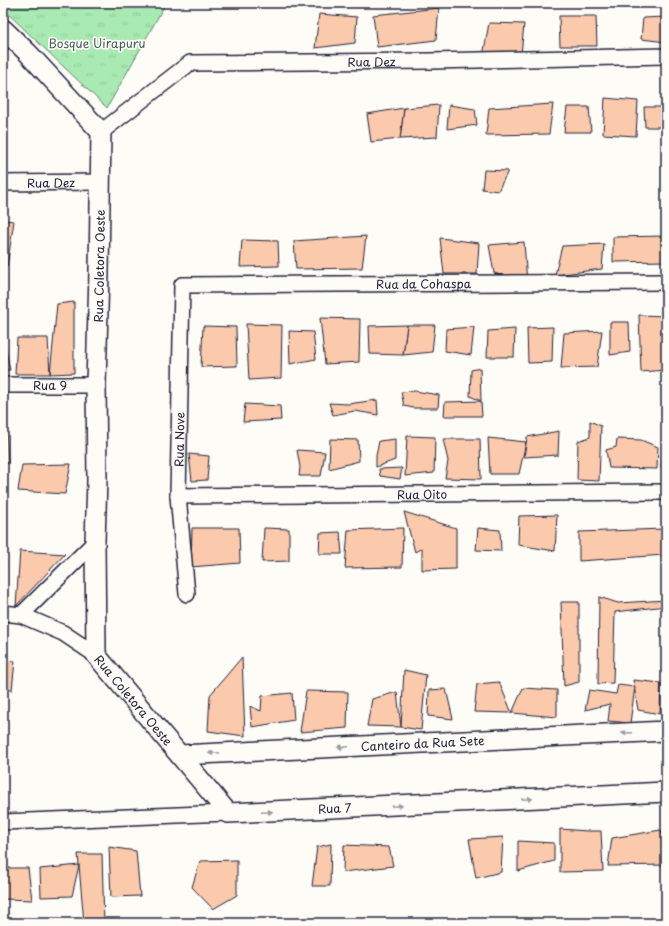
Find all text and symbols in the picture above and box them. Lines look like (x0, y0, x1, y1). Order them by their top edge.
park label: Bosque Uirapuru (48, 34, 146, 52)
street label: Rua Dez (347, 52, 396, 71)
street label: Rua Dez (27, 173, 75, 192)
street label: Rua Coletora Oeste (89, 209, 109, 323)
street label: Rua da Cohaspa (376, 274, 472, 293)
street label: Rua 9 (33, 376, 67, 394)
street label: Rua Nove (170, 412, 189, 467)
street label: Rua Oito (397, 485, 447, 503)
street label: Rua Coletora Oeste (90, 651, 177, 749)
one-way arrow (620, 730, 633, 736)
street label: Canteiro da Rua Sete (360, 731, 486, 755)
one-way arrow (336, 744, 349, 750)
one-way arrow (208, 750, 220, 757)
one-way arrow (521, 796, 534, 802)
street label: Rua 7 (318, 798, 352, 818)
one-way arrow (391, 802, 403, 809)
one-way arrow (261, 808, 273, 815)

